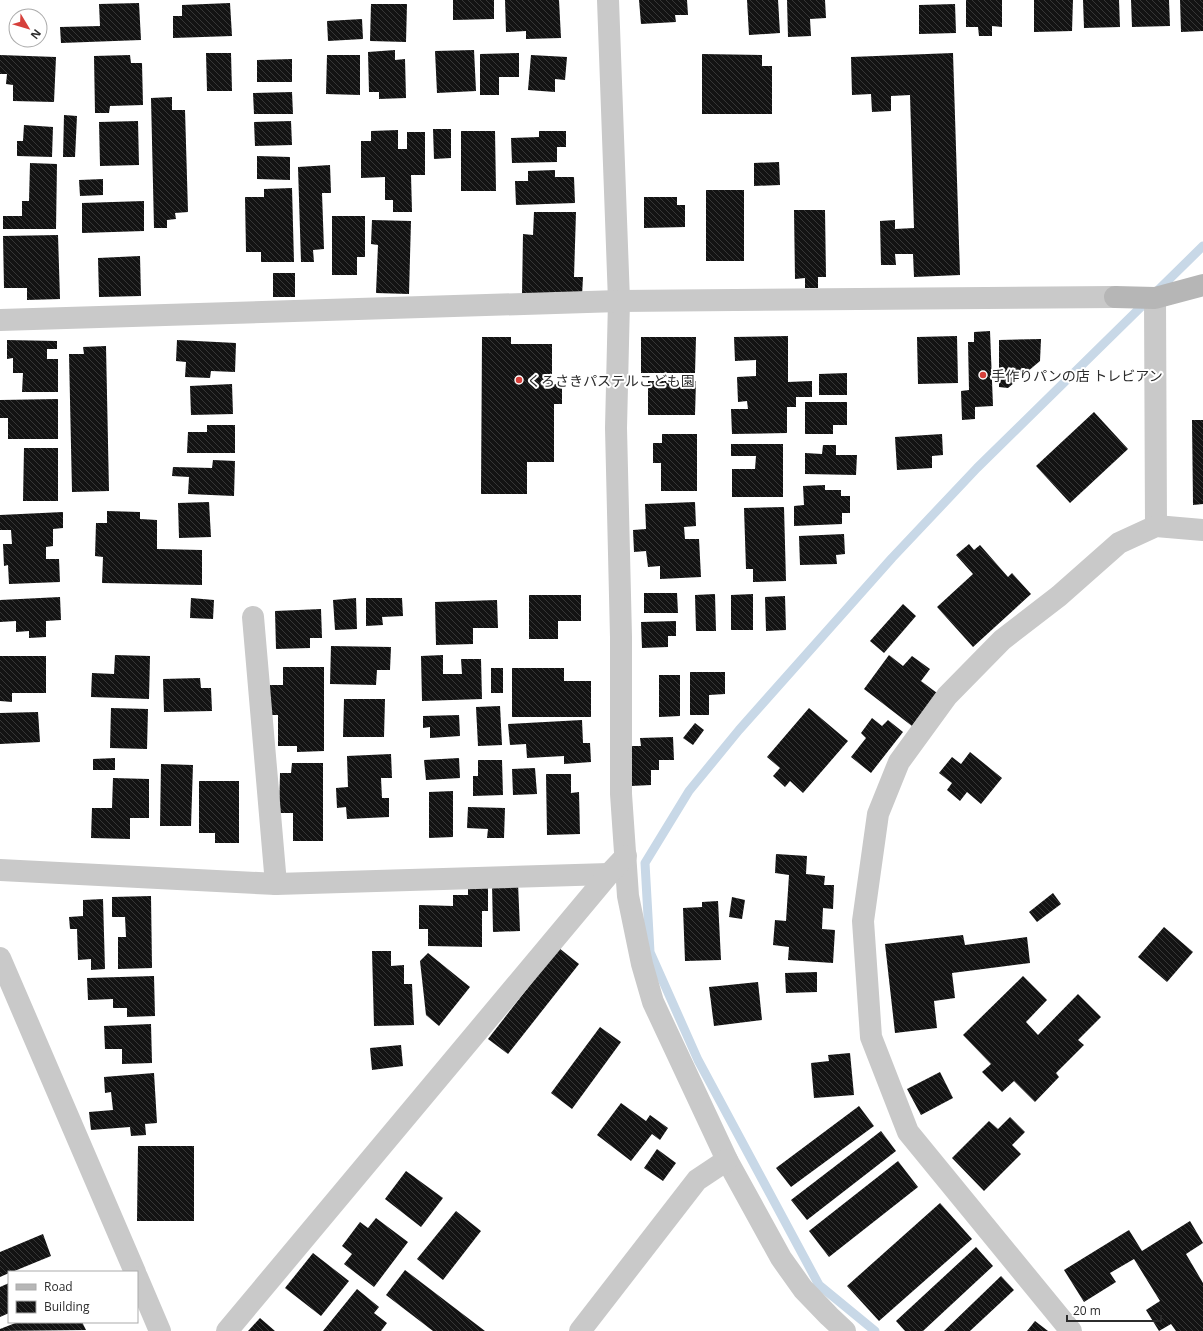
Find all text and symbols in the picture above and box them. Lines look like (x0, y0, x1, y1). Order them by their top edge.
north arrow (8, 8, 48, 48)
text: N (28, 26, 45, 43)
place label: 手作りパンの店 トレビアン (991, 366, 1163, 385)
marker: 手作りパンの店 トレビアン (978, 370, 988, 380)
place label: くろさきパステルこども園 (527, 371, 695, 390)
marker: くろさきパステルこども園 (514, 375, 524, 385)
legend (8, 1271, 138, 1323)
text: Road (44, 1278, 73, 1295)
scale bar (1067, 1297, 1161, 1323)
text: Building (44, 1298, 90, 1315)
text: 20 m (1073, 1302, 1101, 1319)

